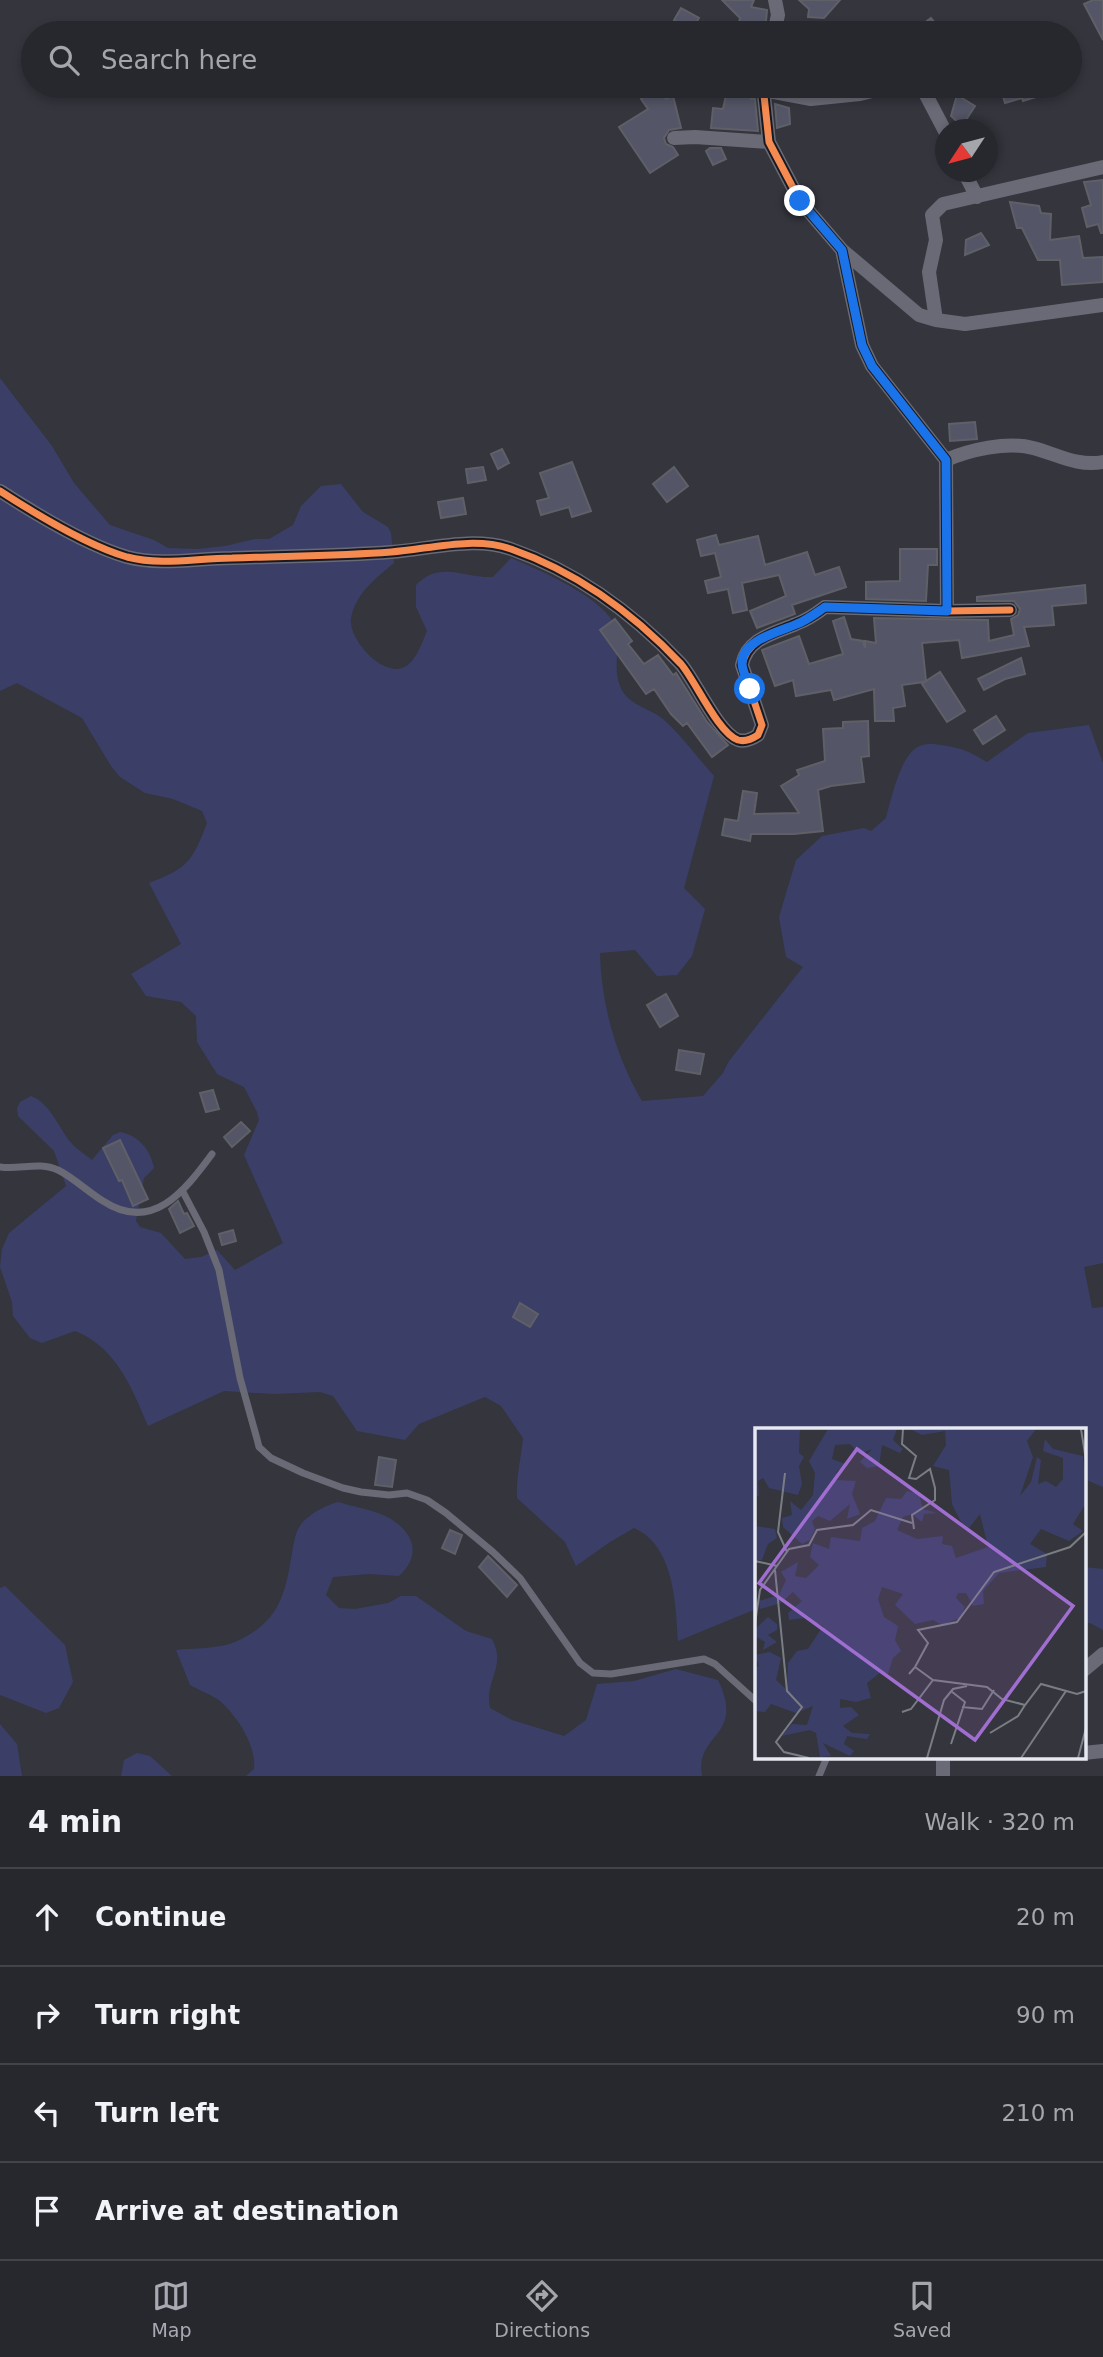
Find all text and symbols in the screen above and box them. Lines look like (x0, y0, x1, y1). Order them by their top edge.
search box (21, 21, 1082, 98)
icon: search (45, 41, 83, 79)
text: Search here (101, 45, 257, 75)
north arrow (935, 119, 998, 182)
route end (784, 185, 815, 216)
route start (734, 673, 765, 704)
inset map (755, 1428, 1086, 1758)
text: 4 min (28, 1804, 122, 1839)
text: Walk · 320 m (924, 1809, 1075, 1835)
icon: ahead (28, 1898, 66, 1936)
text: Continue (95, 1902, 226, 1932)
text: 20 m (1016, 1904, 1075, 1930)
icon: right (28, 1996, 66, 2034)
text: Turn right (95, 2000, 240, 2030)
text: 90 m (1016, 2002, 1075, 2028)
icon: left (28, 2094, 66, 2132)
text: Turn left (95, 2098, 219, 2128)
text: 210 m (1001, 2100, 1075, 2126)
icon: arrive (28, 2192, 66, 2230)
text: Arrive at destination (95, 2196, 399, 2226)
tab: Map (151, 2277, 192, 2341)
tab: Directions (494, 2277, 590, 2341)
tab: Saved (893, 2277, 952, 2341)

